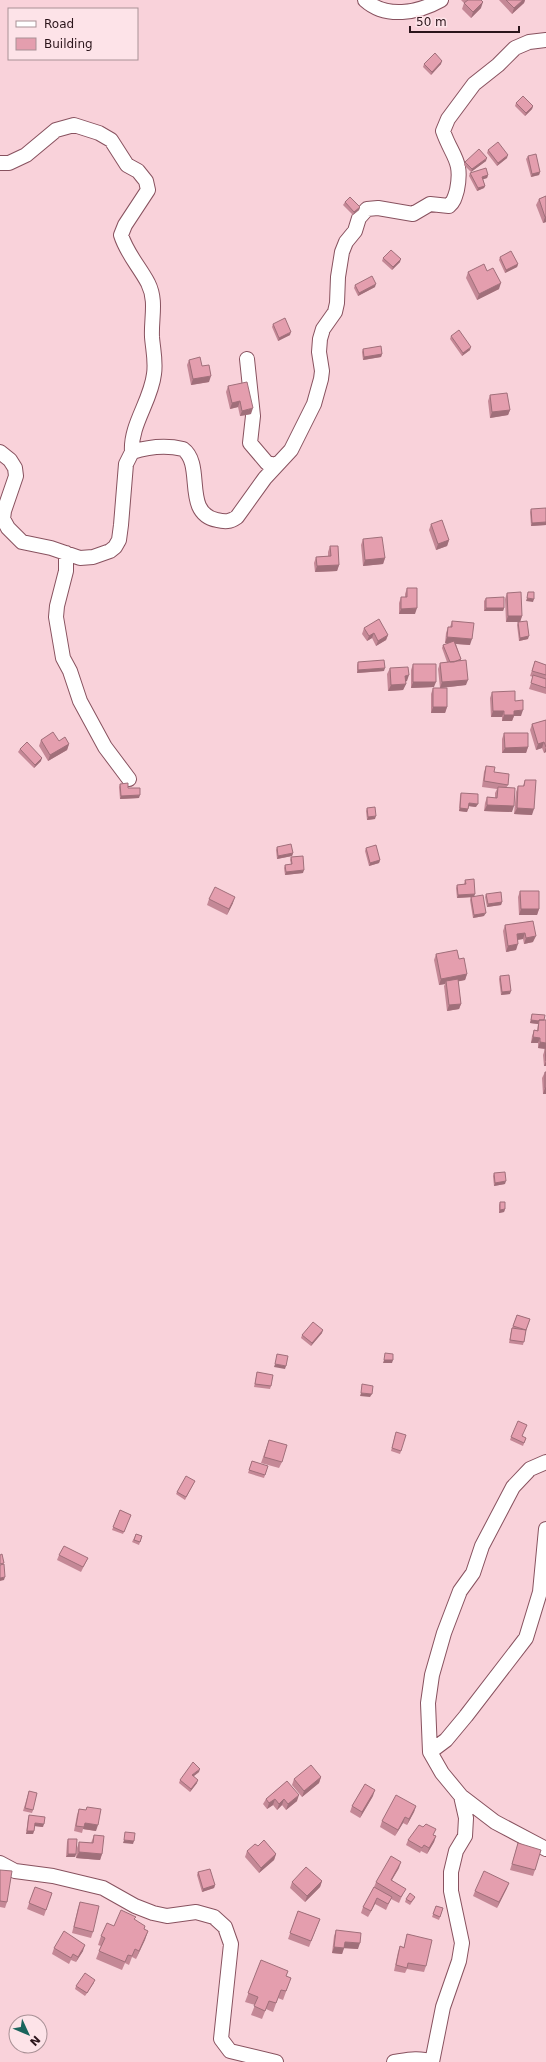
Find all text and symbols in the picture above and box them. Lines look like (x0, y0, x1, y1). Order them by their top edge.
legend (8, 8, 138, 60)
scale bar (410, 8, 519, 34)
text: 50 m (416, 15, 447, 29)
text: Road (44, 17, 74, 31)
text: Building (44, 37, 93, 51)
north arrow (8, 2014, 48, 2054)
text: N (27, 2033, 43, 2048)

